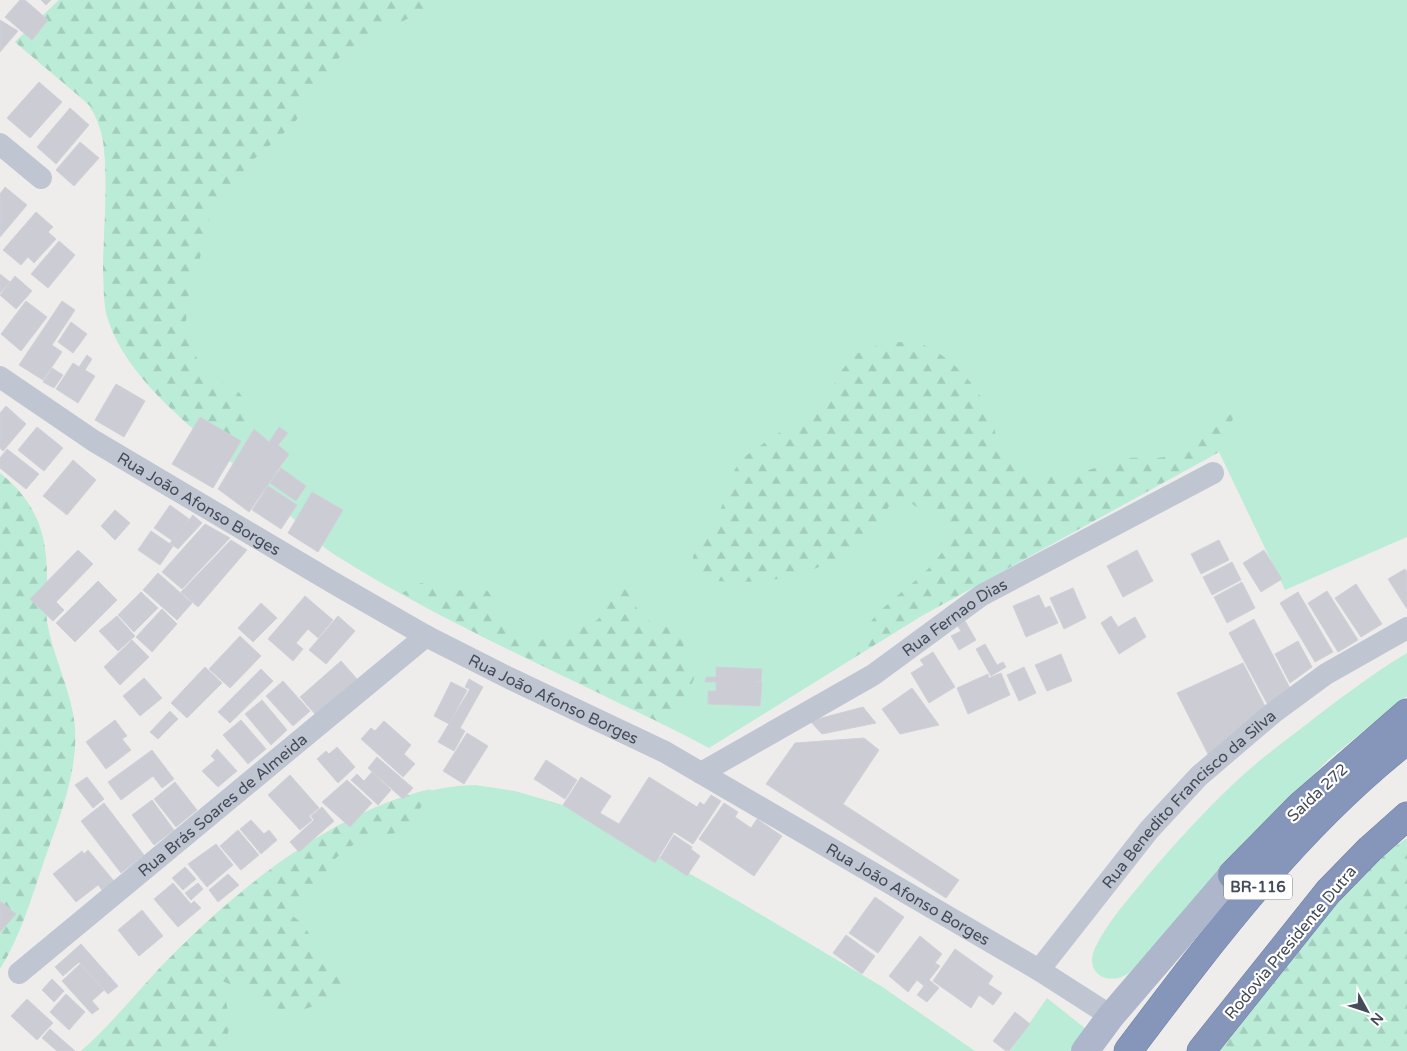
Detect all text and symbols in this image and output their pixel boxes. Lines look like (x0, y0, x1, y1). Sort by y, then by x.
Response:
street label: Rua João Afonso Borges (113, 448, 284, 560)
street label: Rua Fernao Dias (898, 575, 1011, 661)
street label: Rua João Afonso Borges (465, 650, 641, 749)
street label: Rua Benedito Francisco da Silva (1098, 706, 1280, 893)
street label: Rua Brás Soares de Almeida (134, 730, 312, 881)
street label: Saída 272 (1283, 759, 1352, 826)
street label: Rua João Afonso Borges (822, 839, 993, 950)
street label: Rodovia Presidente Dutra (1221, 862, 1361, 1024)
road number: BR-116 (1224, 874, 1292, 900)
north arrow (1342, 986, 1392, 1036)
text: N (1366, 1009, 1387, 1029)

